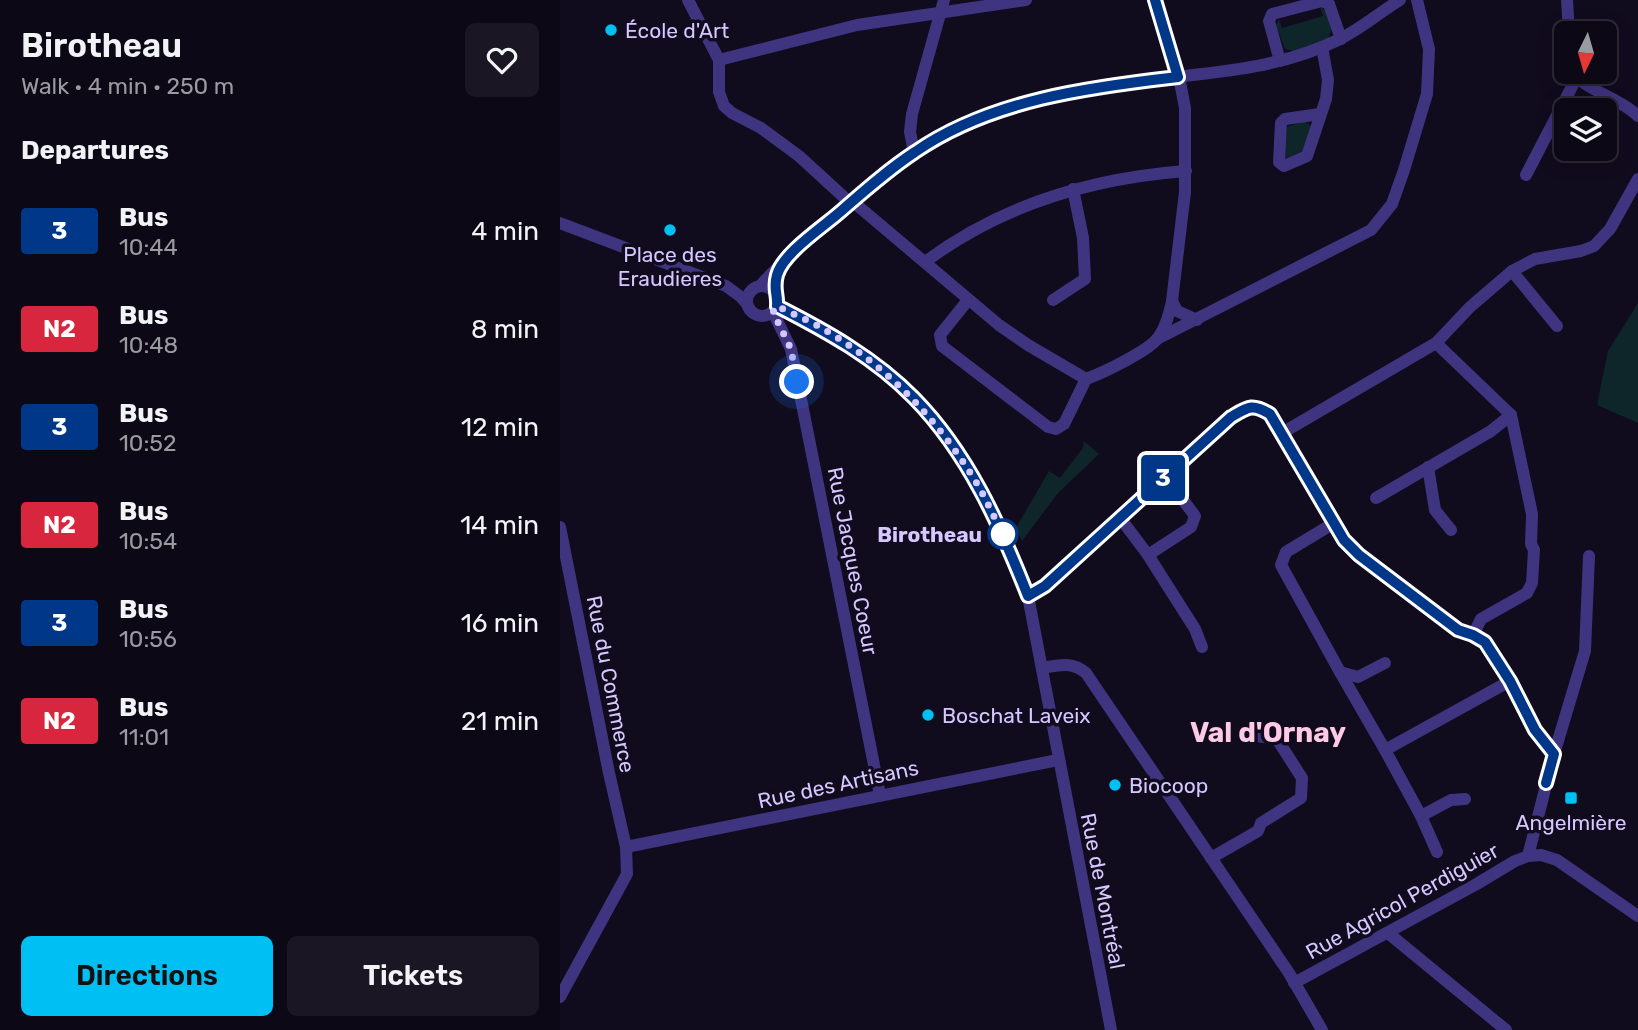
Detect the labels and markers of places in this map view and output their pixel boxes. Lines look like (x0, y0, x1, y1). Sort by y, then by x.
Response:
place label: École d'Art (625, 18, 729, 43)
marker: École d'Art (603, 22, 619, 38)
marker: Place des Eraudieres (662, 222, 678, 238)
place label: Place des Eraudieres (618, 242, 722, 291)
marker: Birotheau (988, 519, 1018, 549)
place label: Birotheau (877, 522, 982, 547)
place label: Boschat Laveix (942, 703, 1091, 728)
marker: Boschat Laveix (920, 707, 936, 723)
place label: Biocoop (1129, 773, 1208, 798)
marker: Biocoop (1107, 777, 1123, 793)
marker: Angelmière (1563, 790, 1579, 806)
place label: Angelmière (1515, 810, 1627, 835)

